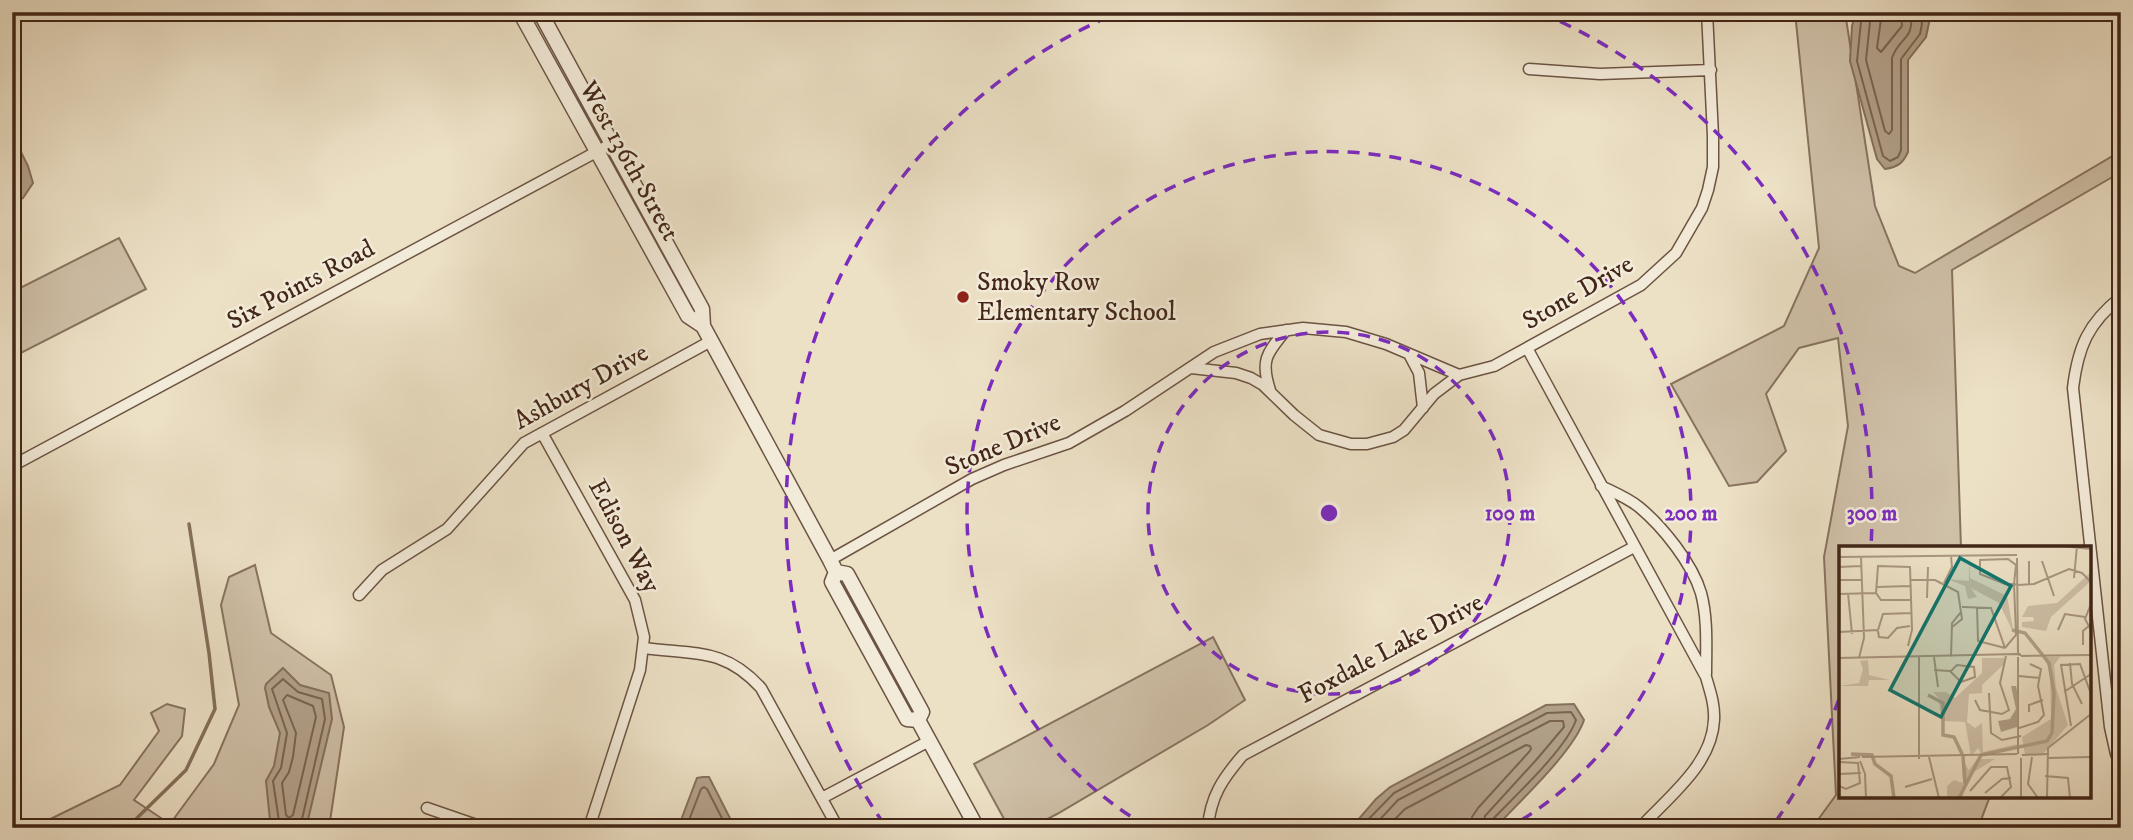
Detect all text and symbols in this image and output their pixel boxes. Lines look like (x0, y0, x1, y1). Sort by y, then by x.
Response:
street label: West 136th Street (571, 74, 687, 247)
street label: Six Points Road (222, 232, 381, 338)
street label: Stone Drive (1517, 248, 1639, 338)
place label: Smoky Row Elementary School (977, 266, 1176, 329)
marker: Smoky Row Elementary School (955, 289, 971, 305)
street label: Ashbury Drive (508, 336, 654, 438)
street label: Stone Drive (940, 406, 1066, 484)
street label: Edison Way (580, 473, 668, 599)
centre of rings (1317, 501, 1341, 525)
text: 100 m (1485, 501, 1535, 527)
text: 200 m (1664, 501, 1718, 527)
text: 300 m (1847, 501, 1898, 527)
inset map (1839, 546, 2091, 798)
street label: Foxdale Lake Drive (1293, 586, 1489, 712)

